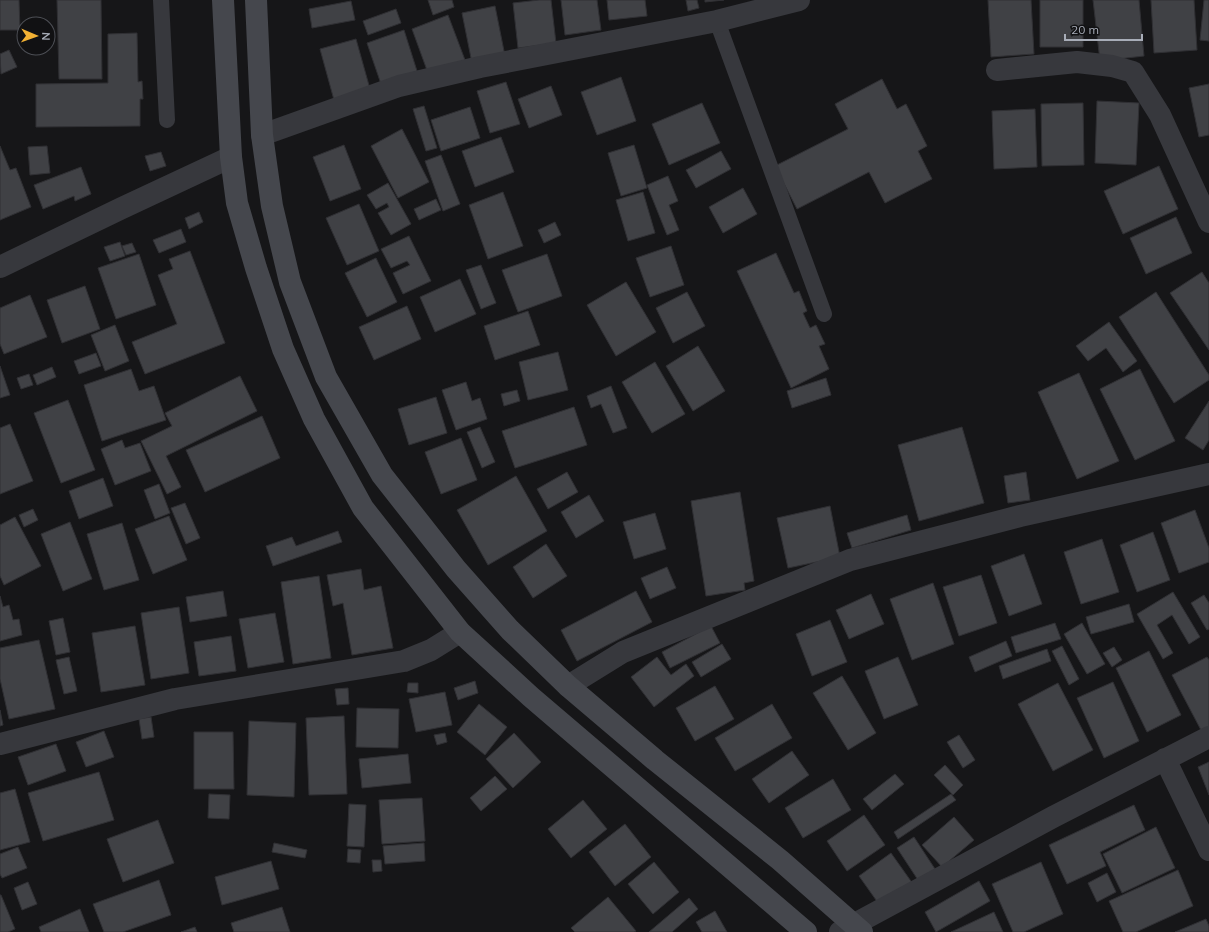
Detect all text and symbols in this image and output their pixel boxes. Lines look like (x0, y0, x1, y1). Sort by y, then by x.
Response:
north arrow (16, 16, 56, 56)
scale bar (1065, 16, 1142, 42)
text: 20 m (1071, 22, 1099, 37)
text: N (39, 32, 53, 41)

